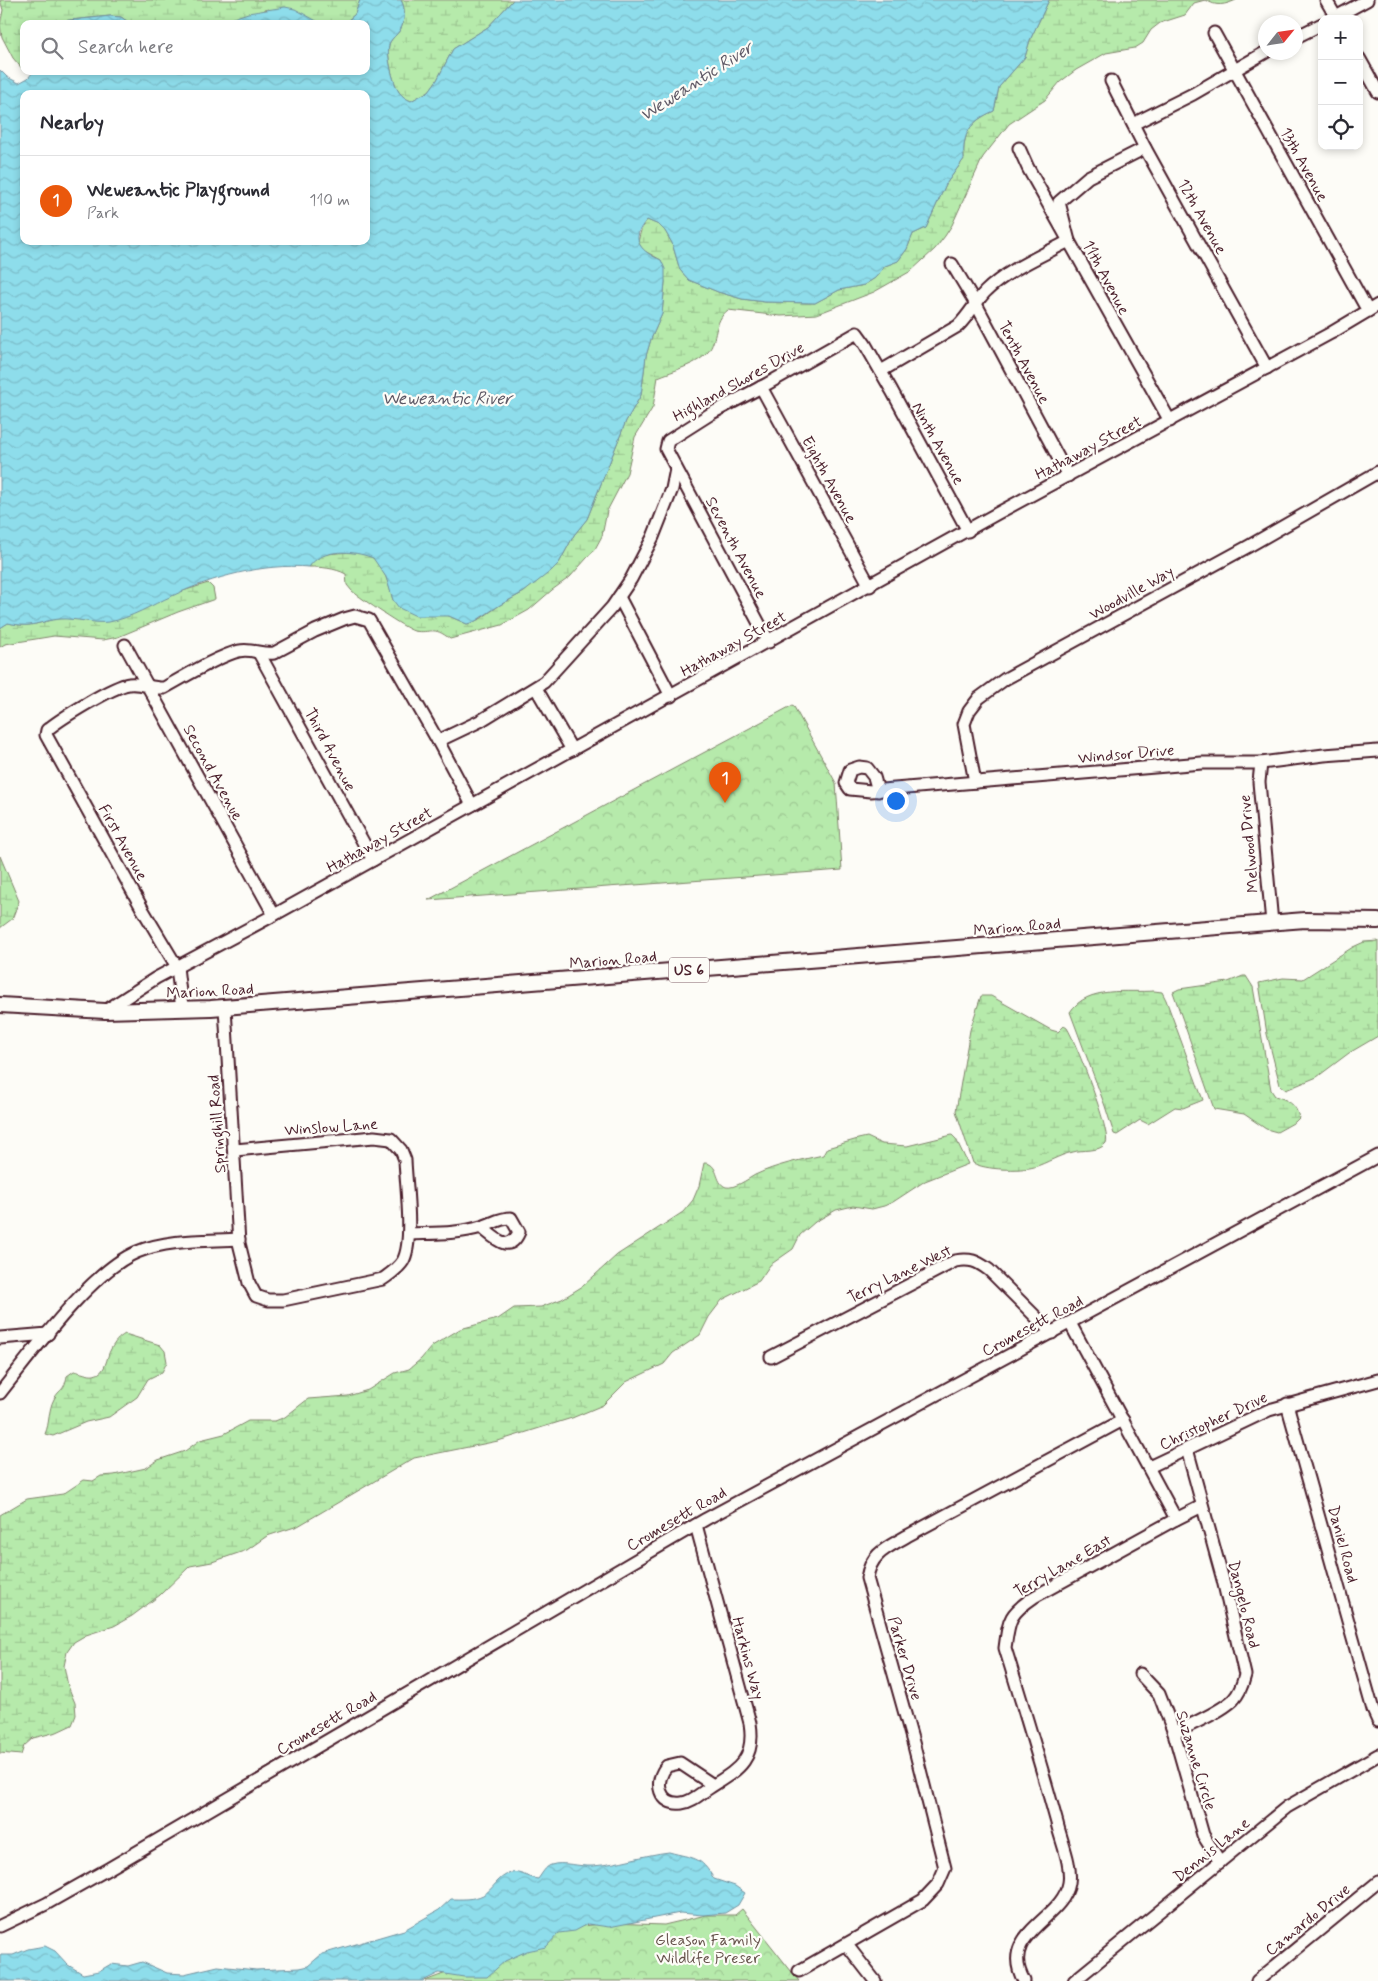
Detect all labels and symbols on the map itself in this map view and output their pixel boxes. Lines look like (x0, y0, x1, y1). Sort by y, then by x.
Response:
north arrow (1258, 15, 1303, 60)
water label: Weweantic River (635, 35, 760, 127)
street label: 13th Avenue (1275, 124, 1333, 206)
street label: 12th Avenue (1172, 175, 1231, 258)
street label: 11th Avenue (1077, 237, 1134, 319)
street label: Tenth Avenue (993, 318, 1054, 408)
street label: Highland Shores Drive (669, 337, 809, 428)
water label: Weweantic River (382, 387, 514, 411)
street label: Ninth Avenue (906, 399, 969, 489)
street label: Hathaway Street (1032, 411, 1146, 485)
street label: Eighth Avenue (796, 433, 861, 527)
street label: Seventh Avenue (700, 493, 771, 602)
street label: Woodville Way (1086, 561, 1178, 625)
street label: Hathaway Street (677, 606, 791, 682)
street label: Third Avenue (299, 705, 360, 795)
street label: Second Avenue (178, 721, 248, 825)
street label: Windsor Drive (1077, 740, 1175, 769)
pin: 1 (709, 762, 741, 803)
your location (883, 788, 909, 814)
street label: Melwood Drive (1235, 794, 1264, 894)
street label: First Avenue (93, 801, 152, 885)
street label: Hathaway Street (323, 802, 437, 878)
street label: Marion Road (973, 913, 1062, 942)
street label: Marion Road (569, 946, 658, 975)
road number: US 6 (669, 958, 709, 982)
street label: Marion Road (166, 979, 254, 1004)
street label: Springhill Road (204, 1074, 232, 1174)
street label: Winslow Lane (284, 1114, 379, 1141)
street label: Terry Lane West (844, 1240, 955, 1309)
street label: Cromesett Road (978, 1291, 1087, 1362)
street label: Christopher Drive (1156, 1387, 1271, 1456)
street label: Cromesett Road (623, 1482, 730, 1556)
street label: Daniel Road (1322, 1503, 1363, 1585)
street label: Terry Lane East (1010, 1530, 1115, 1603)
street label: Dangelo Road (1222, 1558, 1265, 1651)
street label: Parker Drive (883, 1614, 927, 1703)
street label: Harkins Way (726, 1615, 769, 1702)
street label: Cromesett Road (273, 1686, 380, 1760)
street label: Suzanne Circle (1171, 1708, 1221, 1813)
street label: Dennis Lane (1169, 1813, 1255, 1887)
street label: Camardo Drive (1261, 1879, 1355, 1961)
park label: Gleason Family Wildlife Preser (655, 1930, 761, 1969)

